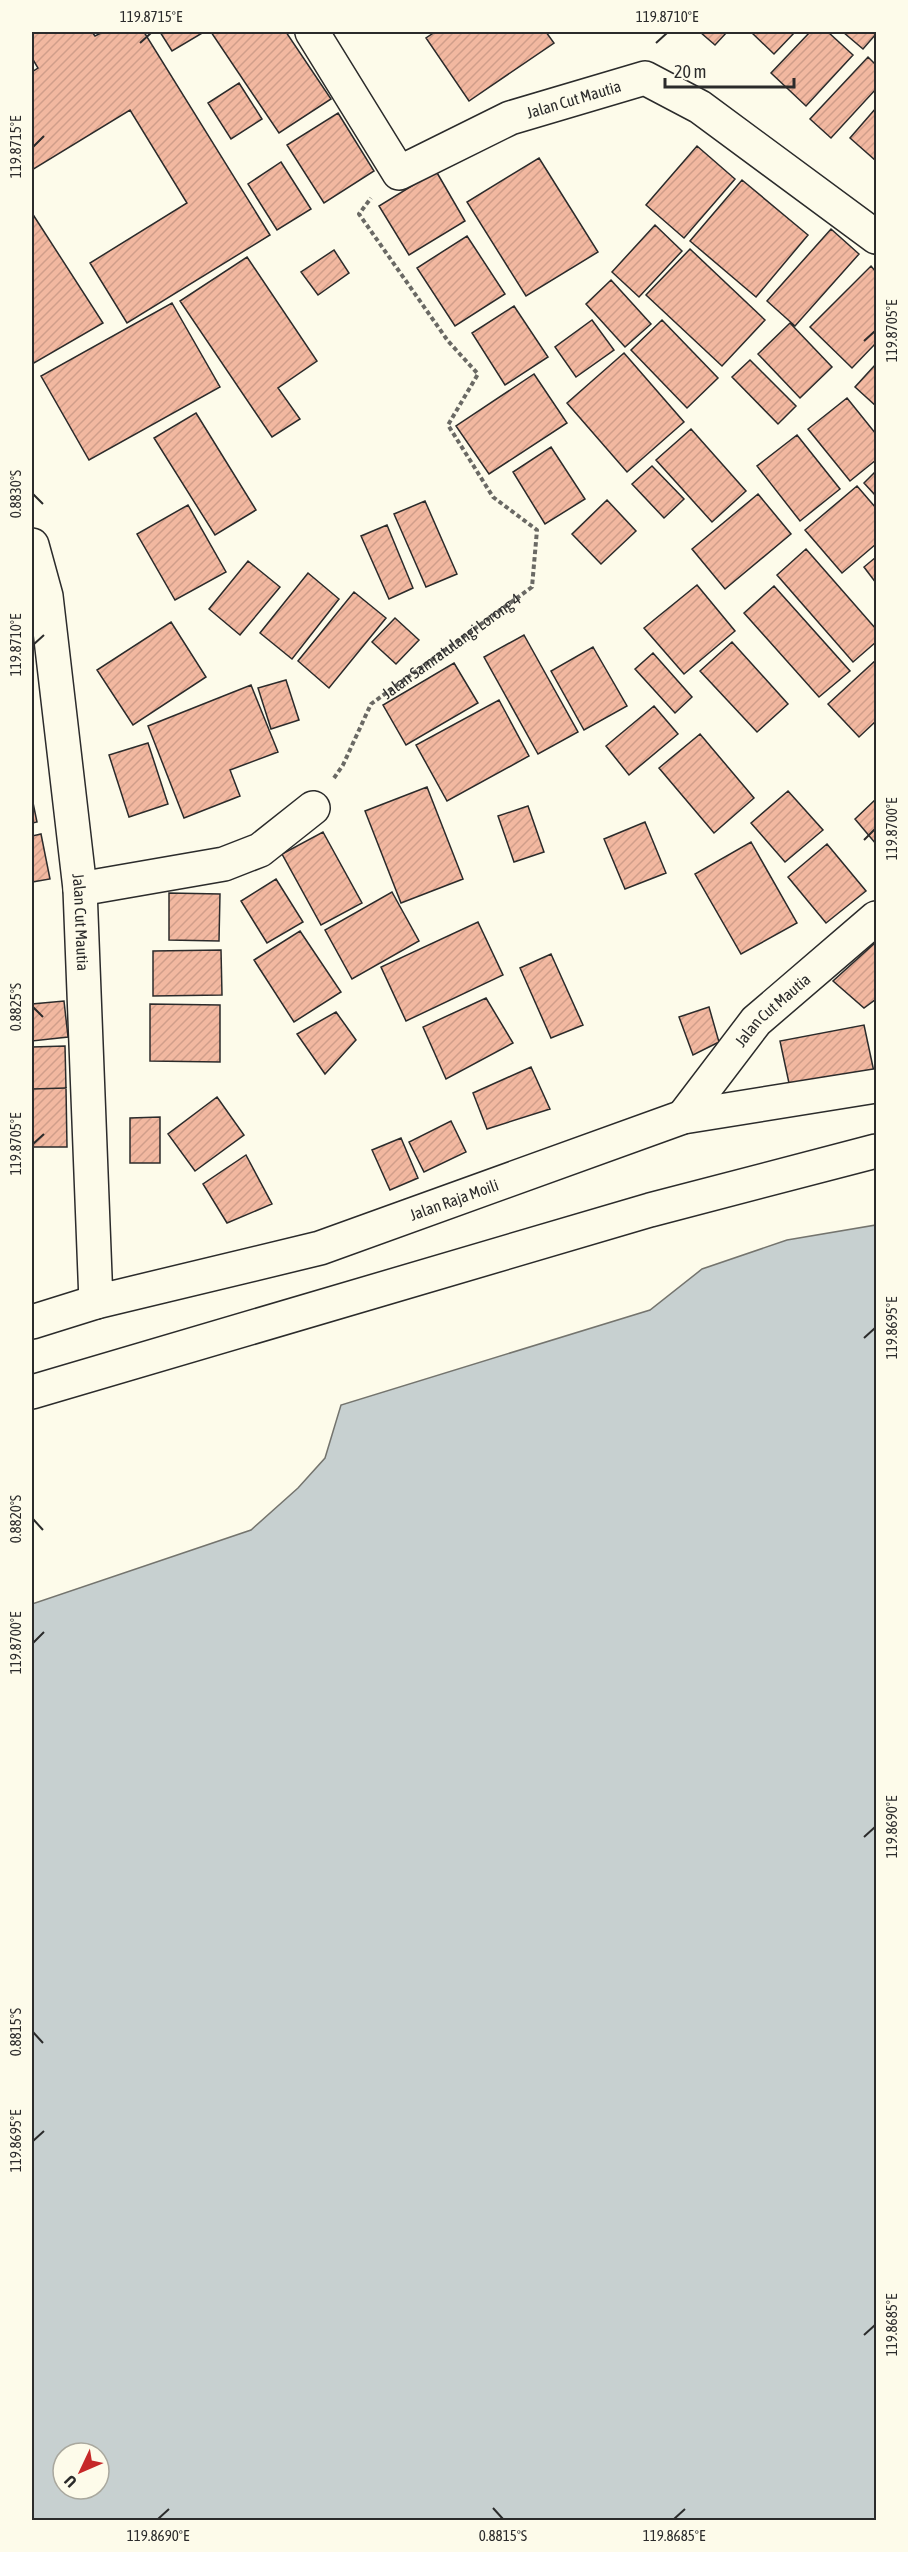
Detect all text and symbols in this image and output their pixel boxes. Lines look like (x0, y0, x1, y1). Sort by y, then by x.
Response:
text: 119.8715°E (120, 8, 183, 25)
text: 119.8710°E (636, 8, 699, 25)
scale bar (665, 51, 794, 89)
text: 20 m (674, 61, 706, 82)
street label: Jalan Cut Mautia (524, 77, 623, 122)
text: 119.8715°E (7, 115, 24, 178)
text: 119.8705°E (883, 299, 900, 362)
text: 0.8830°S (7, 470, 24, 518)
street label: Jalan Samratulangi Lorong 4 (378, 589, 524, 702)
text: 119.8710°E (7, 613, 24, 676)
text: 119.8700°E (883, 797, 900, 860)
street label: Jalan Cut Mautia (69, 872, 92, 971)
street label: Jalan Cut Mautia (731, 970, 814, 1050)
text: 0.8825°S (7, 983, 24, 1031)
text: 119.8705°E (7, 1112, 24, 1175)
street label: Jalan Raja Moili (407, 1175, 501, 1224)
text: 119.8695°E (883, 1296, 900, 1359)
text: 0.8820°S (7, 1495, 24, 1543)
text: 119.8700°E (7, 1611, 24, 1674)
text: 119.8690°E (883, 1795, 900, 1858)
text: 0.8815°S (7, 2008, 24, 2056)
text: 119.8695°E (7, 2109, 24, 2172)
text: 119.8685°E (883, 2293, 900, 2356)
north arrow (51, 2441, 111, 2501)
text: U (60, 2472, 80, 2491)
text: 119.8690°E (127, 2527, 190, 2544)
text: 0.8815°S (479, 2527, 527, 2544)
text: 119.8685°E (643, 2527, 706, 2544)

